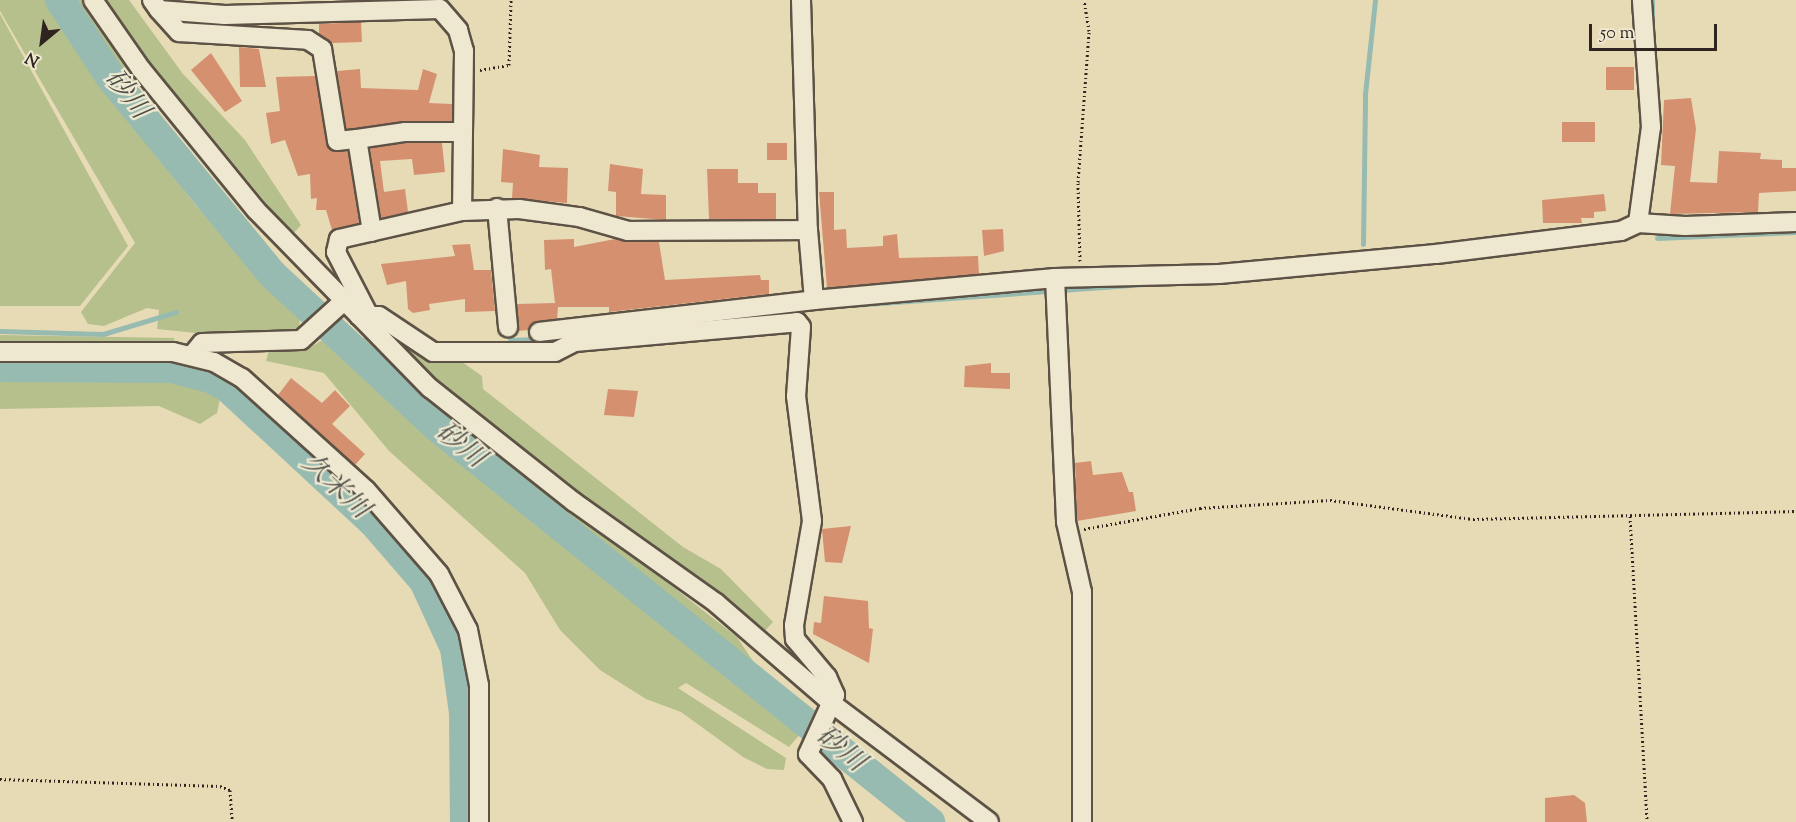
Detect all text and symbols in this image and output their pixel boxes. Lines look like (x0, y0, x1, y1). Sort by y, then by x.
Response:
north arrow (12, 12, 72, 72)
scale bar (1592, 12, 1720, 50)
text: 50 m (1600, 21, 1634, 47)
text: N (22, 45, 44, 71)
water label: 砂川 (97, 64, 155, 126)
water label: 砂川 (429, 416, 491, 476)
water label: 久米川 (294, 448, 376, 526)
water label: 砂川 (809, 720, 871, 780)

